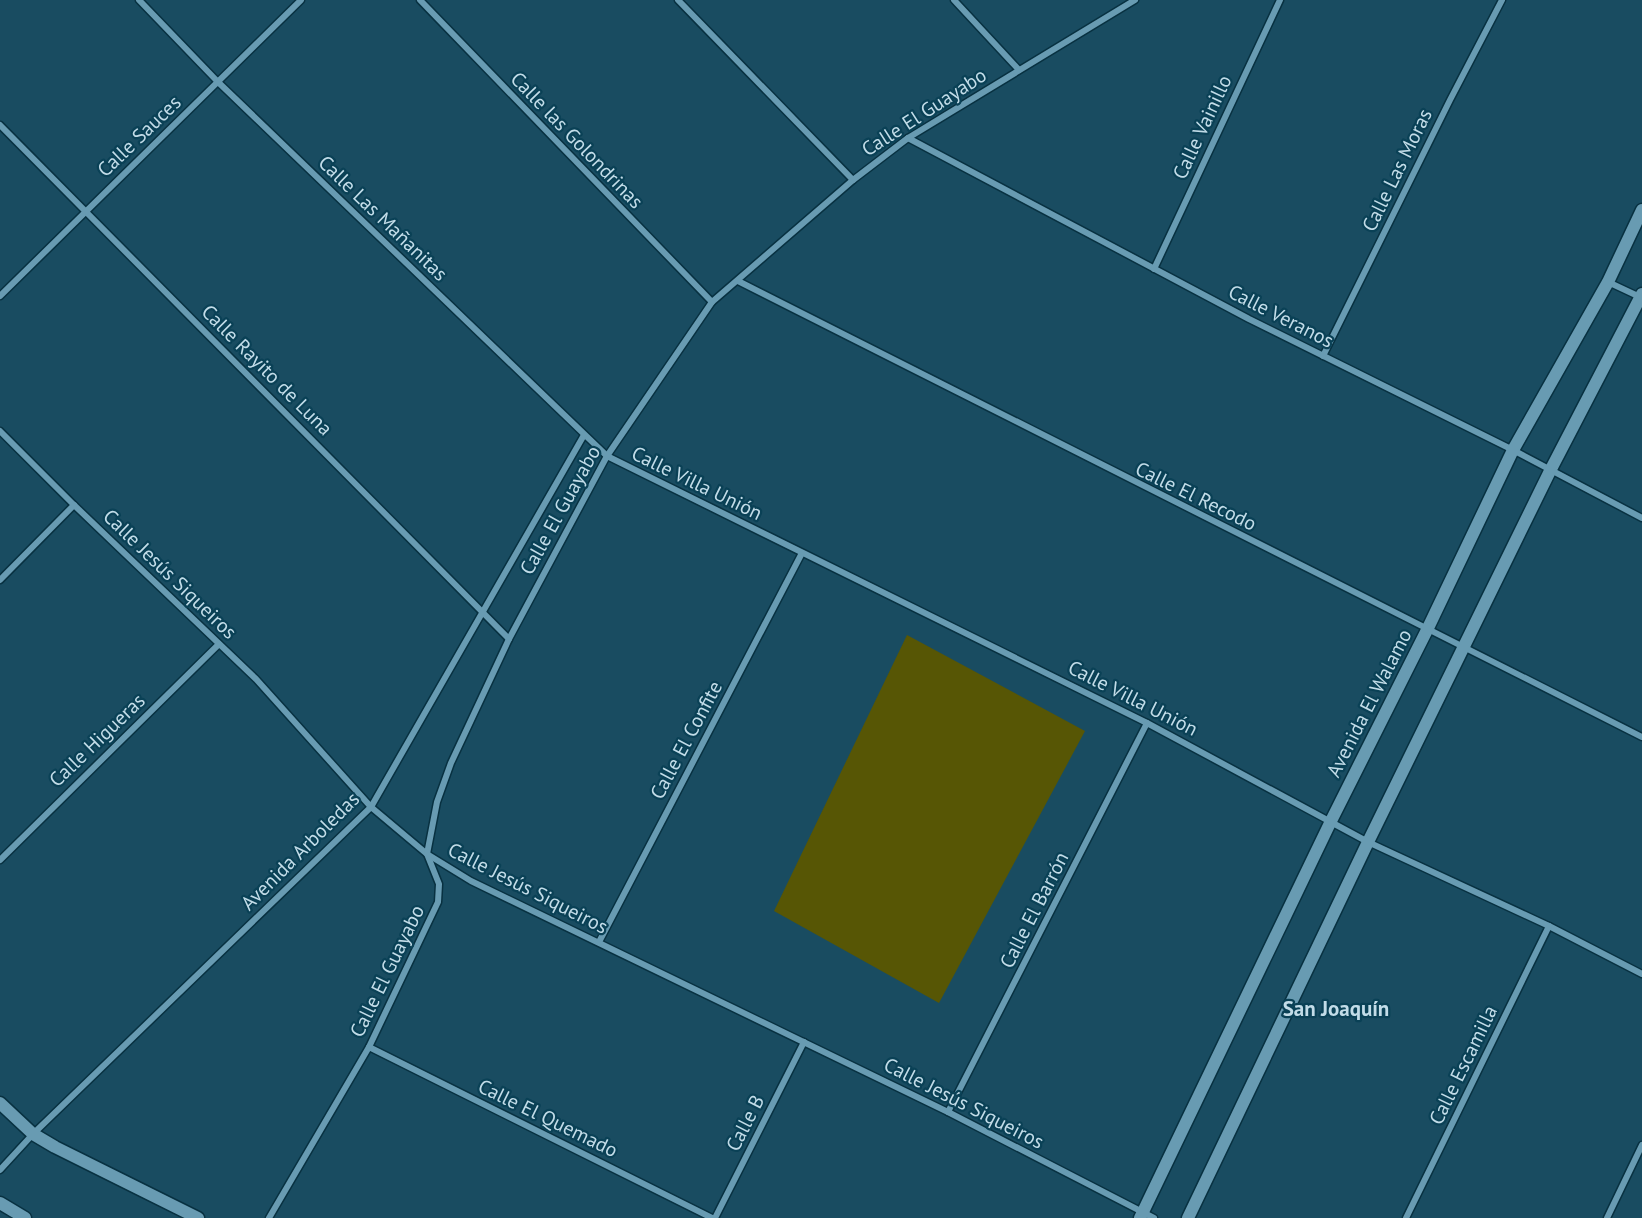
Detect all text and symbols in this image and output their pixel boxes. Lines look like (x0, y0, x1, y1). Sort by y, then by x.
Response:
street label: Calle El Guayabo (857, 62, 991, 162)
street label: Calle las Golondrinas (505, 66, 649, 214)
street label: Calle Vainillo (1167, 71, 1237, 183)
street label: Calle Sauces (92, 90, 186, 182)
street label: Calle Las Moras (1356, 104, 1438, 236)
street label: Calle Las Mañanitas (313, 150, 453, 286)
street label: Calle Veranos (1224, 278, 1338, 354)
street label: Calle Rayito de Luna (196, 299, 338, 441)
street label: Calle Villa Unión (627, 440, 767, 526)
street label: Calle El Guayabo (514, 441, 606, 579)
street label: Calle El Recodo (1131, 455, 1261, 537)
street label: Calle Jesús Siqueiros (98, 503, 242, 645)
street label: Avenida El Walamo (1320, 625, 1418, 781)
street label: Calle Villa Unión (1064, 654, 1202, 742)
street label: Calle El Confite (644, 677, 728, 803)
street label: Calle Higueras (43, 688, 151, 792)
street label: Avenida Arboledas (235, 786, 365, 916)
street label: Calle Jesús Siqueiros (444, 836, 612, 940)
street label: Calle El Barrón (994, 848, 1074, 972)
street label: Calle El Guayabo (344, 901, 430, 1041)
district label: San Joaquín (1283, 995, 1389, 1022)
street label: Calle Escamilla (1423, 1001, 1503, 1129)
street label: Calle Jesús Siqueiros (880, 1051, 1048, 1155)
street label: Calle El Quemado (474, 1073, 622, 1163)
street label: Calle B (720, 1090, 770, 1156)

